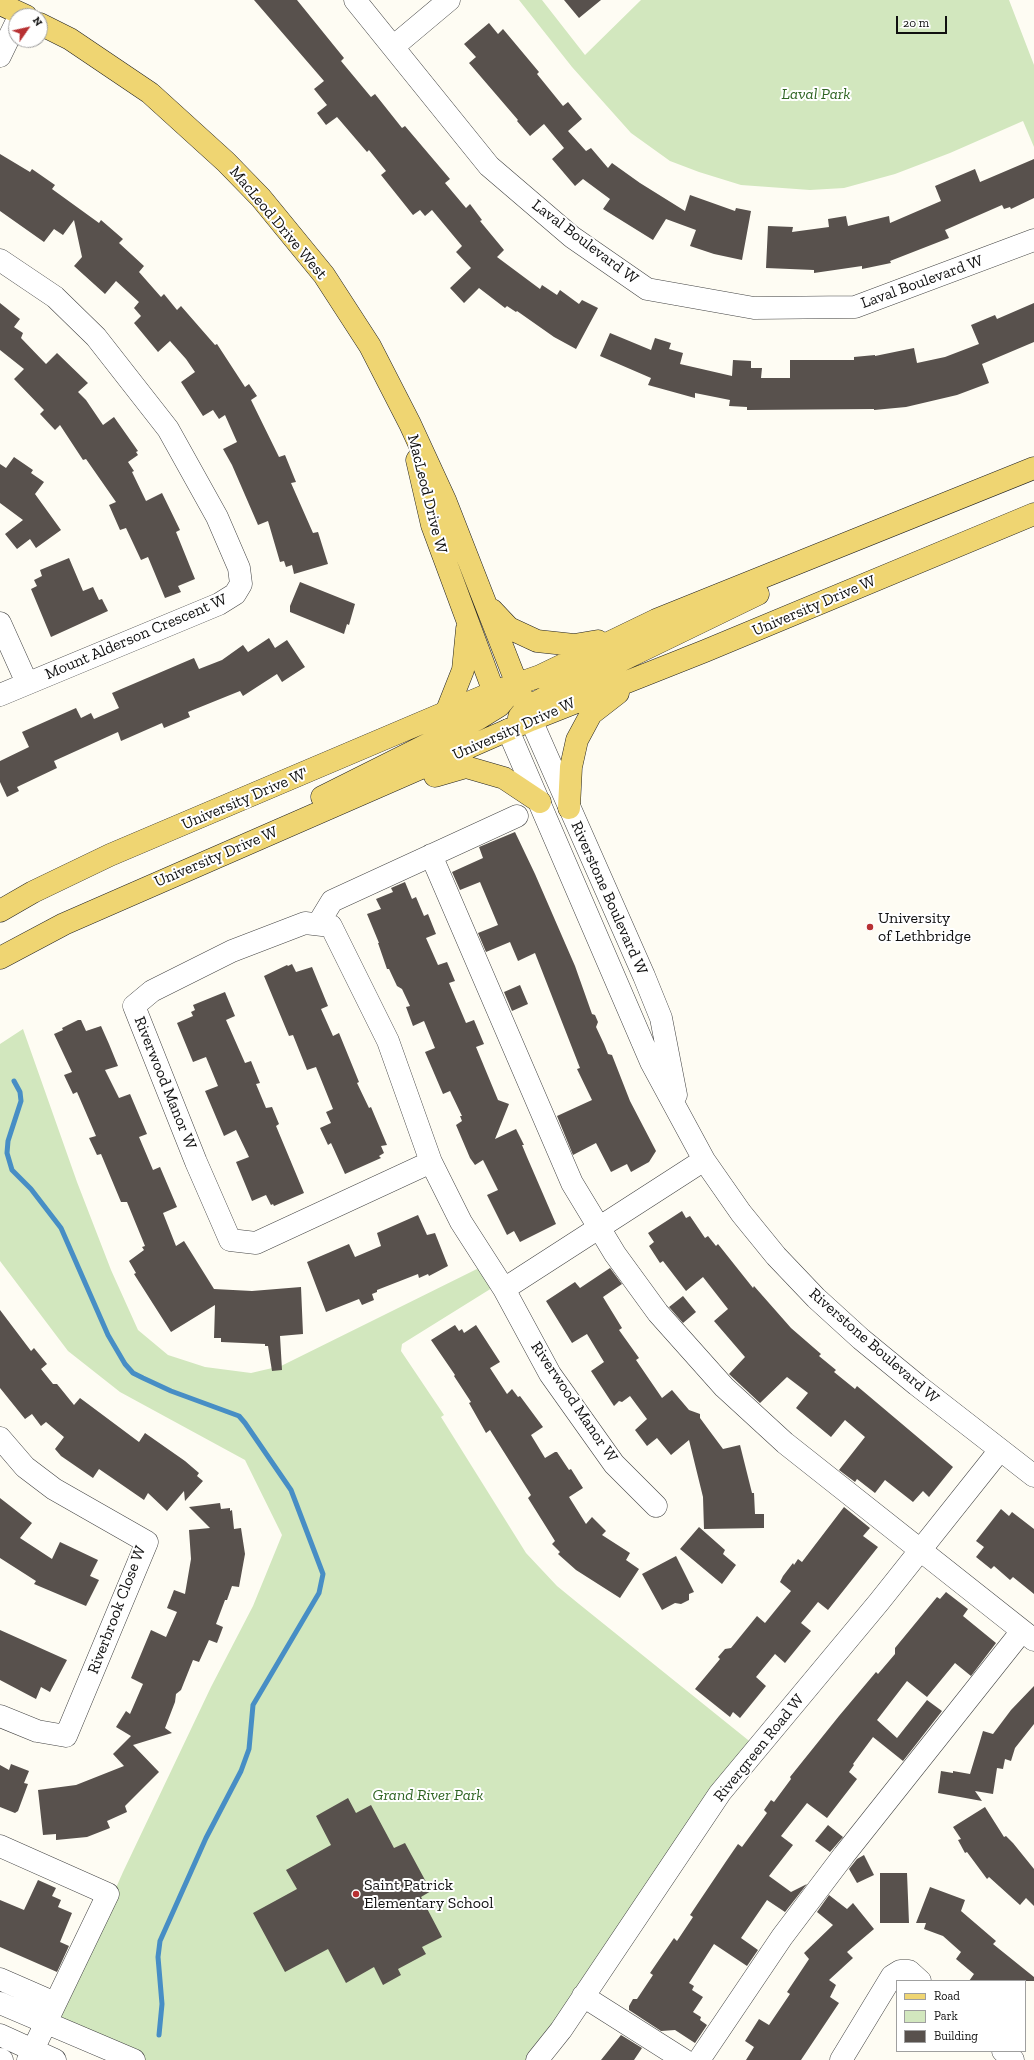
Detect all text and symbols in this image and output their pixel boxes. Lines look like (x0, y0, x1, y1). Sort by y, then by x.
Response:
north arrow (8, 8, 48, 48)
scale bar (898, 8, 949, 34)
text: N (30, 14, 45, 29)
text: 20 m (903, 16, 929, 30)
park label: Laval Park (782, 84, 850, 104)
street label: MacLeod Drive West (225, 163, 331, 283)
street label: Laval Boulevard W (528, 196, 642, 288)
street label: Laval Boulevard W (859, 251, 985, 313)
street label: MacLeod Drive W (403, 433, 451, 555)
street label: University Drive W (749, 571, 879, 641)
street label: Mount Alderson Crescent W (42, 590, 230, 684)
street label: University Drive W (450, 693, 578, 765)
street label: University Drive W' (179, 764, 311, 834)
street label: Riverstone Boulevard W (566, 818, 652, 978)
street label: University Drive W (151, 822, 281, 892)
place label: University of Lethbridge (878, 908, 971, 946)
marker: University of Lethbridge (865, 922, 875, 932)
street label: Riverwood Manor W (130, 1014, 200, 1152)
street label: Riverstone Boulevard W (805, 1284, 943, 1408)
street label: Riverwood Manor W (526, 1338, 622, 1466)
street label: Riverbrook Close W (84, 1543, 150, 1677)
street label: Rivergreen Road W (710, 1690, 808, 1806)
park label: Grand River Park (373, 1785, 483, 1805)
place label: Saint Patrick Elementary School (364, 1875, 493, 1913)
marker: Saint Patrick Elementary School (351, 1889, 361, 1899)
legend (896, 1980, 1026, 2052)
text: Road (934, 1989, 960, 2003)
text: Park (934, 2009, 958, 2023)
text: Building (934, 2029, 978, 2043)

